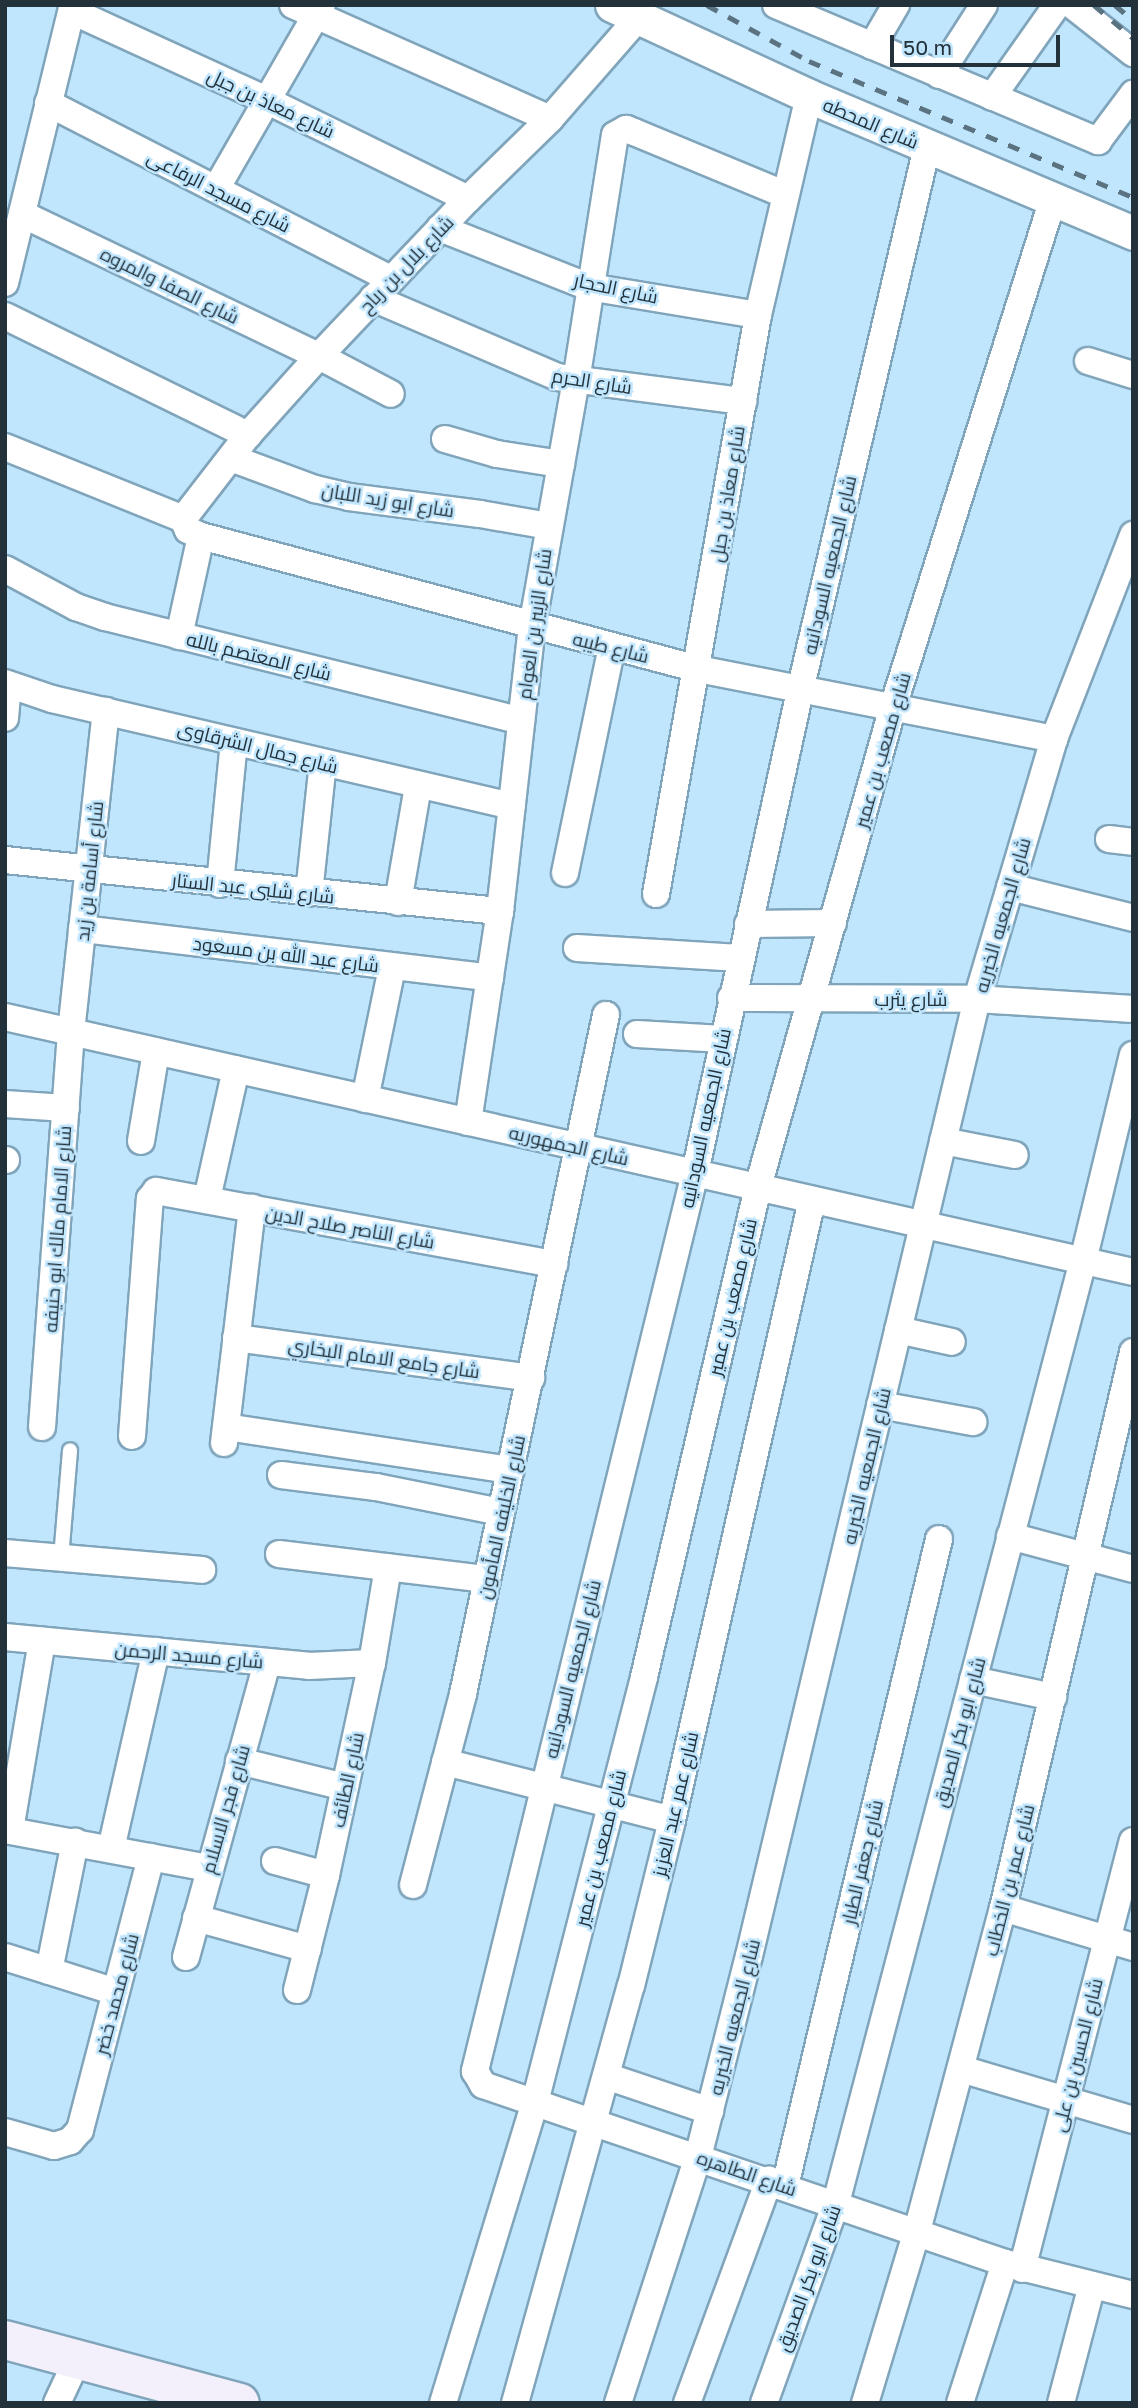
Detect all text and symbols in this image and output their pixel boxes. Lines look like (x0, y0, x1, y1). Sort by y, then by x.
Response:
scale bar (893, 21, 1063, 65)
text: 50 m (903, 34, 952, 60)
street label: شارع معاذ بن جبل (204, 64, 338, 142)
street label: شارع المحطه (820, 93, 922, 153)
street label: شارع مسجد الرفاعى (144, 145, 294, 237)
street label: شارع بلال بن رباح (354, 211, 458, 317)
street label: شارع الصفا والمروه (97, 242, 243, 328)
street label: شارع الحجار (572, 268, 660, 308)
street label: شارع الحرم (550, 363, 634, 399)
street label: شارع معاذ بن جبل (705, 424, 749, 564)
street label: شارع الجمعيه السودانيه (797, 473, 861, 657)
street label: شارع ابو زيد اللبان (320, 478, 456, 522)
street label: شارع الزبير بن العوام (512, 547, 556, 701)
street label: شارع المعتصم بالله (184, 627, 334, 685)
street label: شارع طيبه (570, 627, 652, 667)
street label: شارع مصعب بن عمير (849, 670, 915, 830)
street label: شارع جمال الشرقاوى (175, 716, 341, 778)
street label: شارع أسامة بن زيد (70, 800, 108, 942)
street label: شارع الجمعيه الخيريه (969, 835, 1035, 995)
street label: شارع شلبى عبد الستار (170, 868, 336, 908)
street label: شارع عبد الله بن مسعود (192, 931, 380, 977)
street label: شارع يثرب (875, 988, 947, 1010)
street label: شارع الجمعيه السودانيه (675, 1026, 735, 1210)
street label: شارع الجمهوريه (507, 1120, 631, 1170)
street label: شارع الامام مالك ابو حنيفه (38, 1125, 76, 1333)
street label: شارع الناصر صلاح الدين (264, 1201, 436, 1253)
street label: شارع مصعب بن عمير (703, 1216, 761, 1378)
street label: شارع جامع الامام البخاري (287, 1333, 481, 1383)
street label: شارع الجمعيه الخيريه (837, 1385, 895, 1547)
street label: شارع الخليفه المأمون (472, 1433, 530, 1601)
street label: شارع الجمعيه السودانيه (539, 1577, 605, 1761)
street label: شارع مسجد الرحمن (114, 1637, 264, 1673)
street label: شارع ابو بكر الصديق (928, 1655, 990, 1809)
street label: شارع عمر عبد العزيز (647, 1729, 703, 1879)
street label: شارع الطائف (326, 1730, 368, 1830)
street label: شارع فجر الاسلام (196, 1742, 254, 1876)
street label: شارع مصعب بن عمير (569, 1767, 631, 1929)
street label: شارع جعفر الطيار (837, 1797, 887, 1927)
street label: شارع عمر بن الخطاب (979, 1802, 1039, 1958)
street label: شارع محمد خضر (89, 1931, 143, 2057)
street label: شارع الجمعيه الخيريه (704, 1937, 764, 2097)
street label: شارع الحسين بن على (1047, 1976, 1107, 2134)
street label: شارع الطاهره (694, 2145, 800, 2201)
street label: شارع ابو بكر الصديق (771, 2202, 845, 2354)

